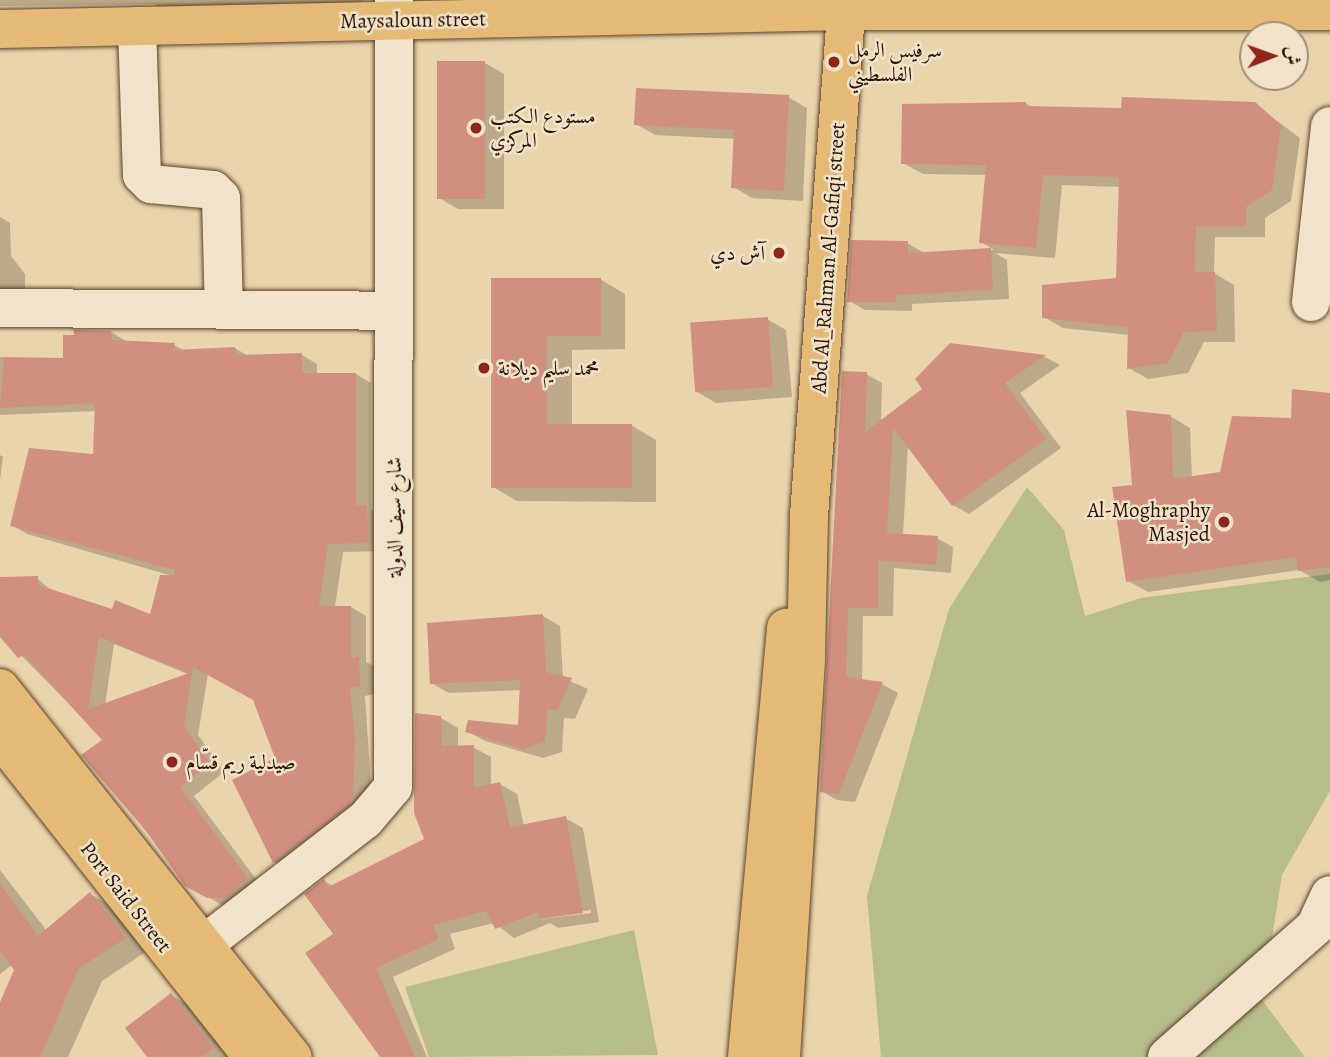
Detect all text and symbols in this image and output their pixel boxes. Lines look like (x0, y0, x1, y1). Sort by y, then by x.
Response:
street label: Maysaloun street (340, 6, 486, 34)
north arrow (1239, 21, 1309, 91)
place label: سرفيس الرمل الفلسطيني (848, 37, 942, 87)
text: ش (1280, 46, 1306, 65)
marker: سرفيس الرمل الفلسطيني (826, 54, 842, 70)
place label: مستودع الكتب المركزي (490, 103, 596, 153)
marker: مستودع الكتب المركزي (468, 120, 484, 136)
street label: Abd Al_Rahman Al-Gafiqi street (806, 122, 850, 394)
place label: آش دي (710, 240, 765, 266)
marker: آش دي (771, 245, 787, 261)
place label: محمد سليم ديلانة (498, 355, 599, 381)
marker: محمد سليم ديلانة (476, 360, 492, 376)
street label: شارع سيف الدولة (381, 457, 407, 577)
place label: Al-Moghraphy Masjed (1087, 497, 1210, 547)
marker: Al-Moghraphy Masjed (1216, 514, 1232, 530)
place label: صيدلية ريم قسّام (186, 749, 296, 775)
marker: صيدلية ريم قسّام (164, 754, 180, 770)
street label: Port Said Street (75, 837, 177, 957)

